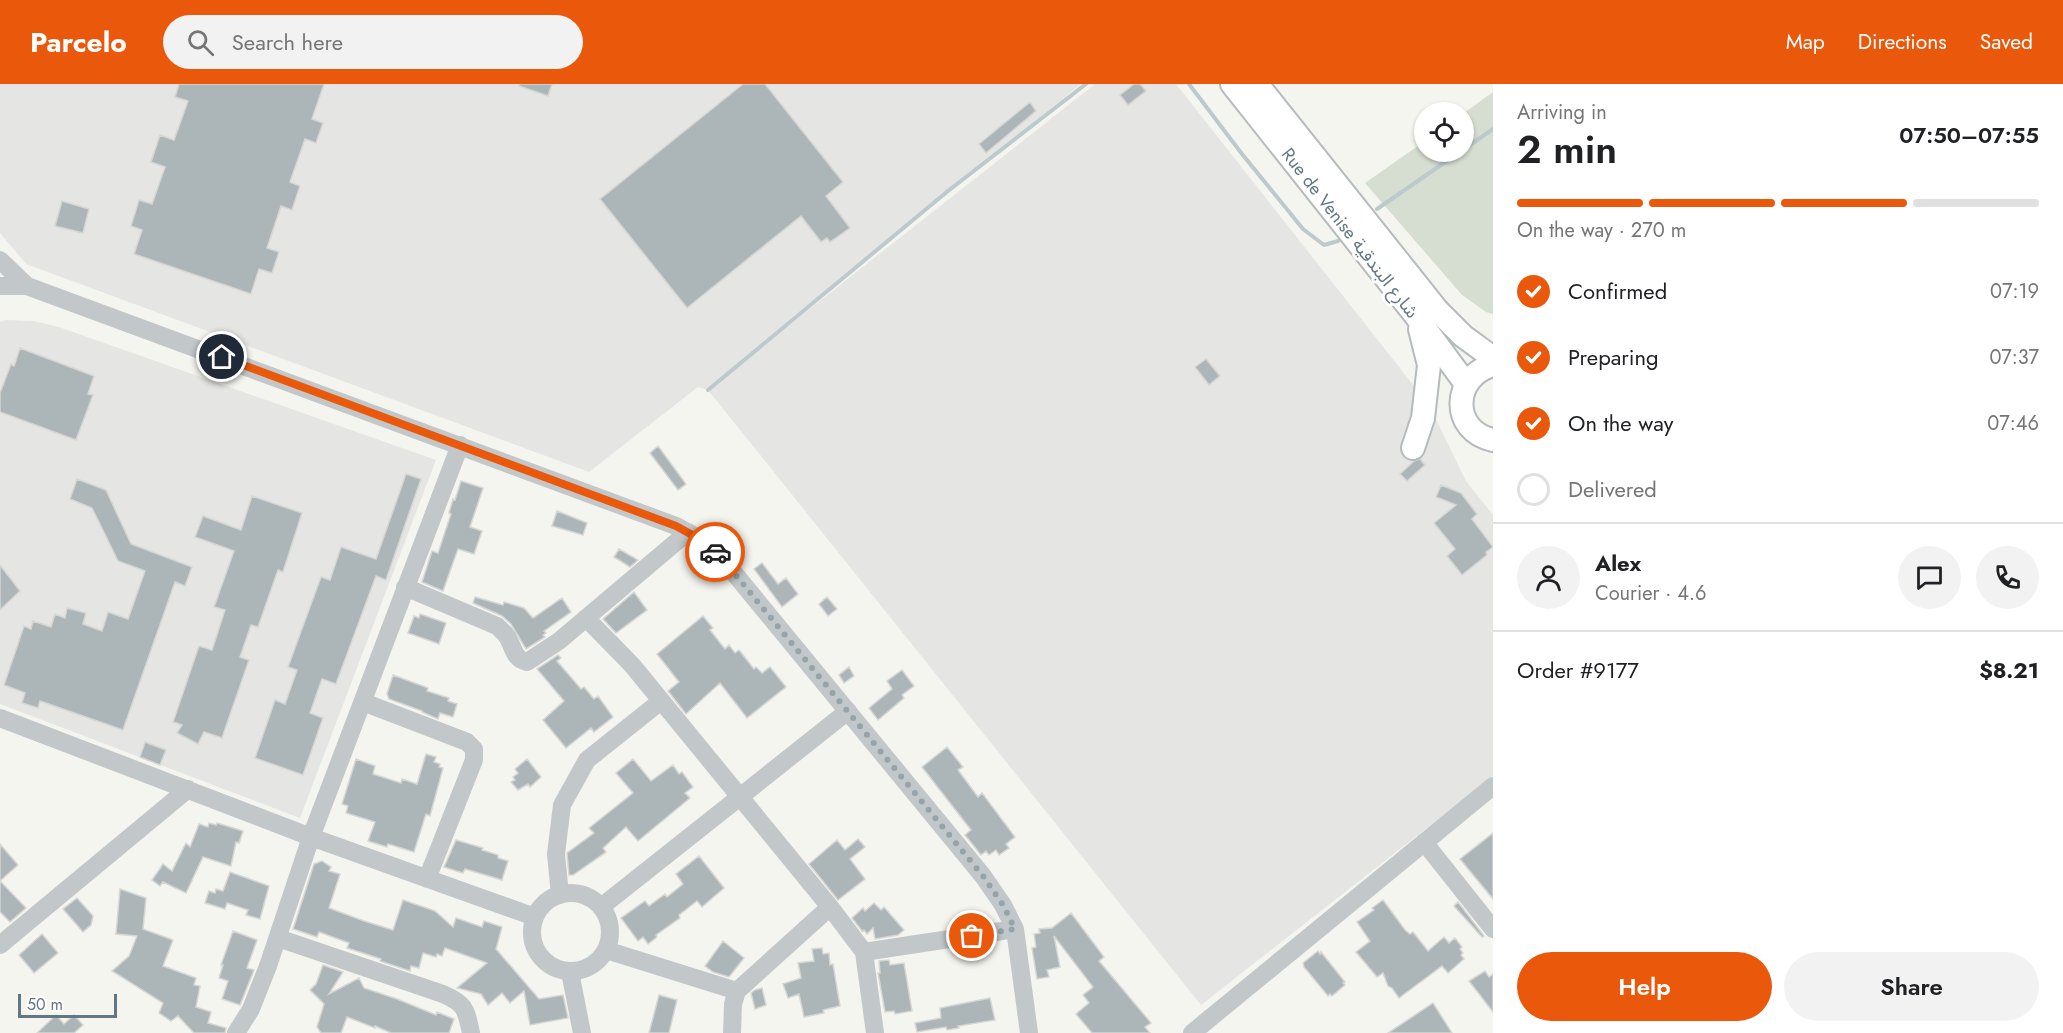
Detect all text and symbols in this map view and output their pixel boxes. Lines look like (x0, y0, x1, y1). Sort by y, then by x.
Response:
search box (163, 15, 583, 69)
text: Parcelo (30, 22, 127, 63)
icon: search (184, 26, 217, 59)
text: Search here (232, 26, 343, 58)
text: Map (1786, 27, 1825, 57)
text: Directions (1858, 27, 1947, 57)
text: Saved (1980, 27, 2033, 57)
text: Arriving in (1517, 98, 1607, 127)
map controls (1414, 102, 1474, 162)
button: locate (1414, 102, 1474, 162)
text: 07:50–07:55 (1899, 119, 2039, 151)
text: 2 min (1517, 121, 1617, 178)
street label: Rue de Venise شارع البندقية (1274, 142, 1425, 324)
text: On the way · 270 m (1517, 216, 1686, 245)
icon: check (1517, 275, 1550, 308)
text: Confirmed (1568, 275, 1667, 307)
text: 07:19 (1990, 277, 2039, 306)
pin (196, 331, 247, 382)
icon: home (205, 340, 238, 373)
icon: check (1517, 341, 1550, 374)
text: Preparing (1568, 341, 1659, 373)
text: 07:37 (1989, 343, 2039, 372)
icon: check (1517, 407, 1550, 440)
text: On the way (1568, 407, 1673, 439)
text: 07:46 (1987, 409, 2039, 438)
text: Delivered (1568, 473, 1657, 505)
courier (685, 522, 745, 582)
icon: car (699, 536, 732, 569)
button: person (1517, 546, 1580, 609)
button: chat (1898, 546, 1961, 609)
button: phone (1976, 546, 2039, 609)
text: Alex (1595, 547, 1641, 579)
text: Courier · 4.6 (1595, 579, 1707, 608)
text: Order #9177 (1517, 654, 1639, 686)
text: $8.21 (1979, 654, 2039, 686)
pin (946, 910, 997, 961)
icon: bag (955, 919, 988, 952)
button: Help (1517, 952, 1772, 1021)
button: Share (1784, 952, 2039, 1021)
scale bar (18, 991, 117, 1018)
text: 50 m (27, 993, 63, 1016)

